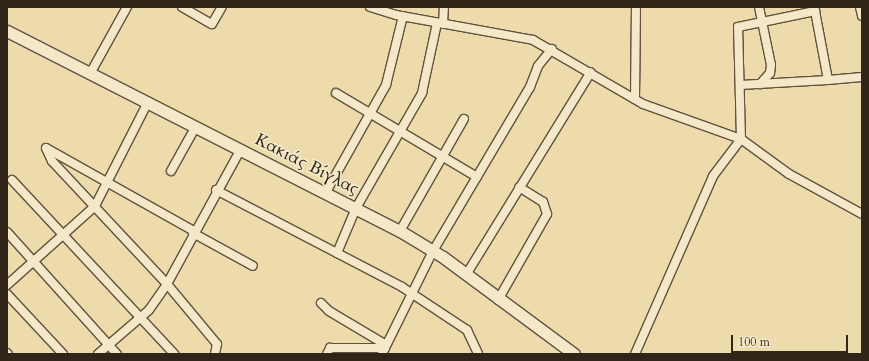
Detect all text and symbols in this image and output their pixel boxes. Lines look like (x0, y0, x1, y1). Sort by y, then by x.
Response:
street label: Κακιάς Βίγλας (252, 129, 362, 199)
scale bar (733, 327, 850, 353)
text: 100 m (738, 334, 770, 350)

